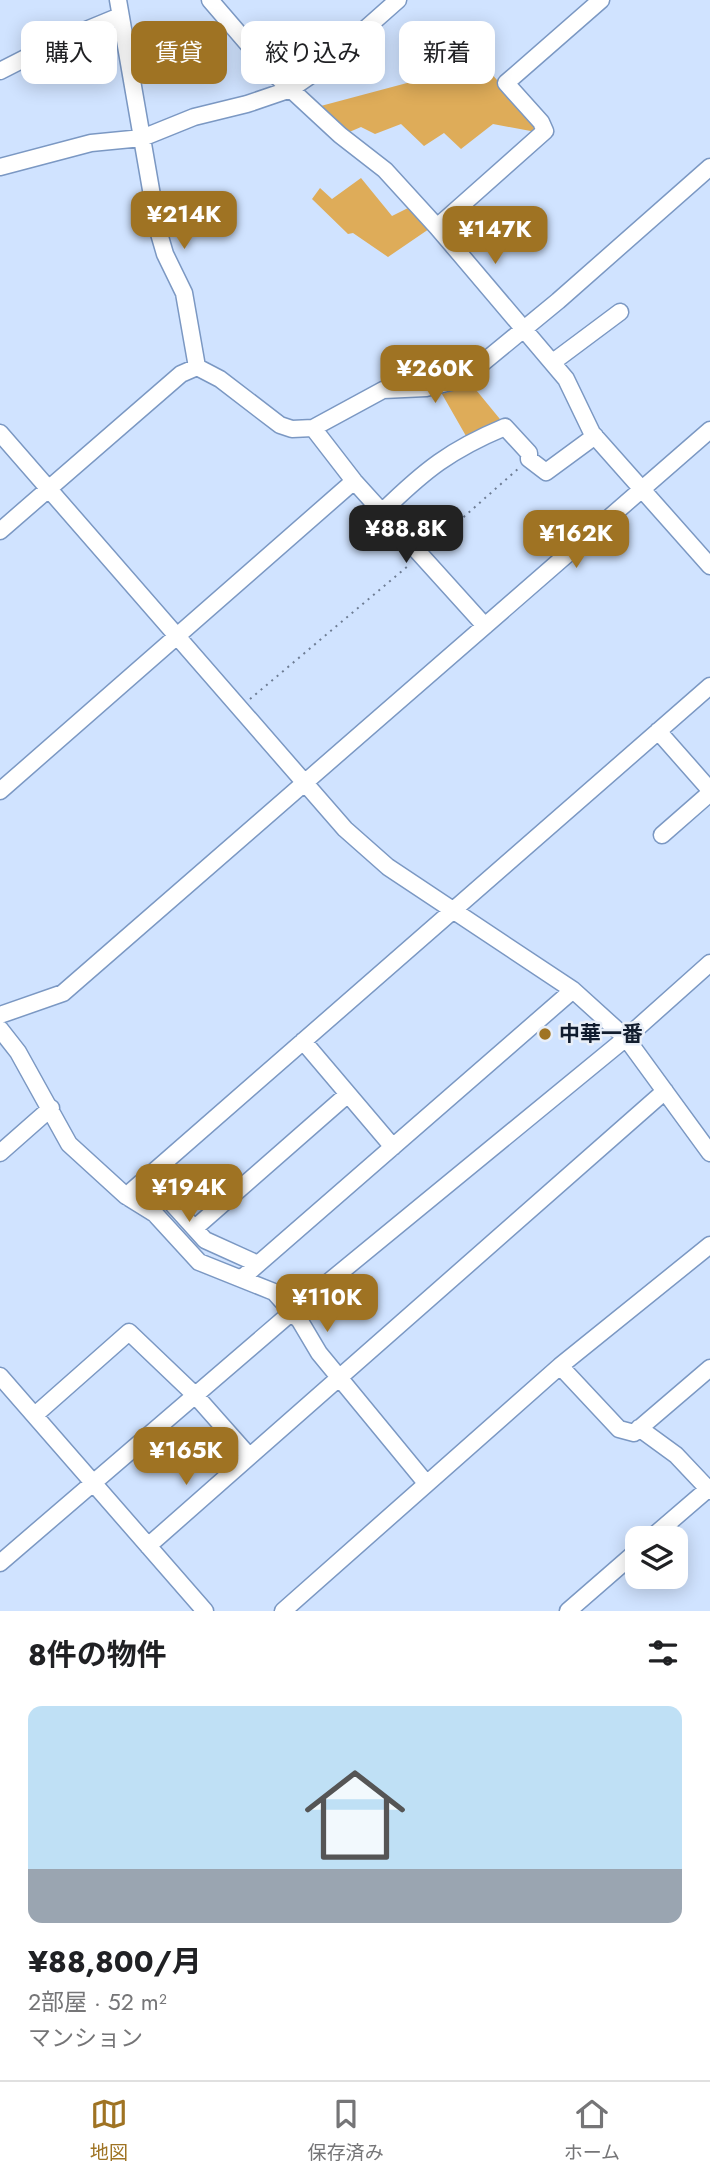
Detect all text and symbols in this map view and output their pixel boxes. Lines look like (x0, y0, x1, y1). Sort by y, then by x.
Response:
chip: 購入 (21, 21, 117, 84)
chip: 賃貸 (131, 21, 227, 84)
chip: 絞り込み (241, 21, 385, 84)
chip: 新着 (399, 21, 495, 84)
pin: ¥214K (135, 191, 233, 251)
text: ¥214K (147, 197, 221, 231)
pin: ¥147K (446, 206, 544, 266)
text: ¥147K (458, 212, 532, 246)
pin: ¥260K (386, 346, 484, 405)
text: ¥260K (396, 351, 474, 385)
pin: ¥88.8K (349, 505, 463, 565)
pin: ¥162K (527, 510, 625, 570)
text: ¥88.8K (365, 511, 447, 545)
text: ¥162K (539, 516, 613, 550)
place label: 中華一番 (559, 1019, 643, 1049)
marker: 中華一番 (537, 1026, 553, 1042)
pin: ¥194K (140, 1164, 238, 1224)
text: ¥194K (152, 1170, 226, 1204)
pin: ¥110K (278, 1274, 376, 1334)
text: ¥110K (292, 1280, 362, 1314)
pin: ¥165K (137, 1428, 235, 1487)
text: ¥165K (149, 1433, 223, 1467)
map controls (625, 1526, 688, 1589)
button: layers (625, 1526, 688, 1589)
text: 8件の物件 (28, 1633, 167, 1676)
icon: filters (644, 1634, 682, 1672)
icon: home (292, 1752, 418, 1878)
text: ¥88,800/月 (28, 1940, 202, 1983)
text: 2部屋 · 52 m² (28, 1985, 167, 2019)
text: マンション (28, 2021, 143, 2055)
tab: 地図 (90, 2095, 128, 2166)
tab: 保存済み (308, 2095, 384, 2166)
tab: ホーム (564, 2095, 620, 2166)

